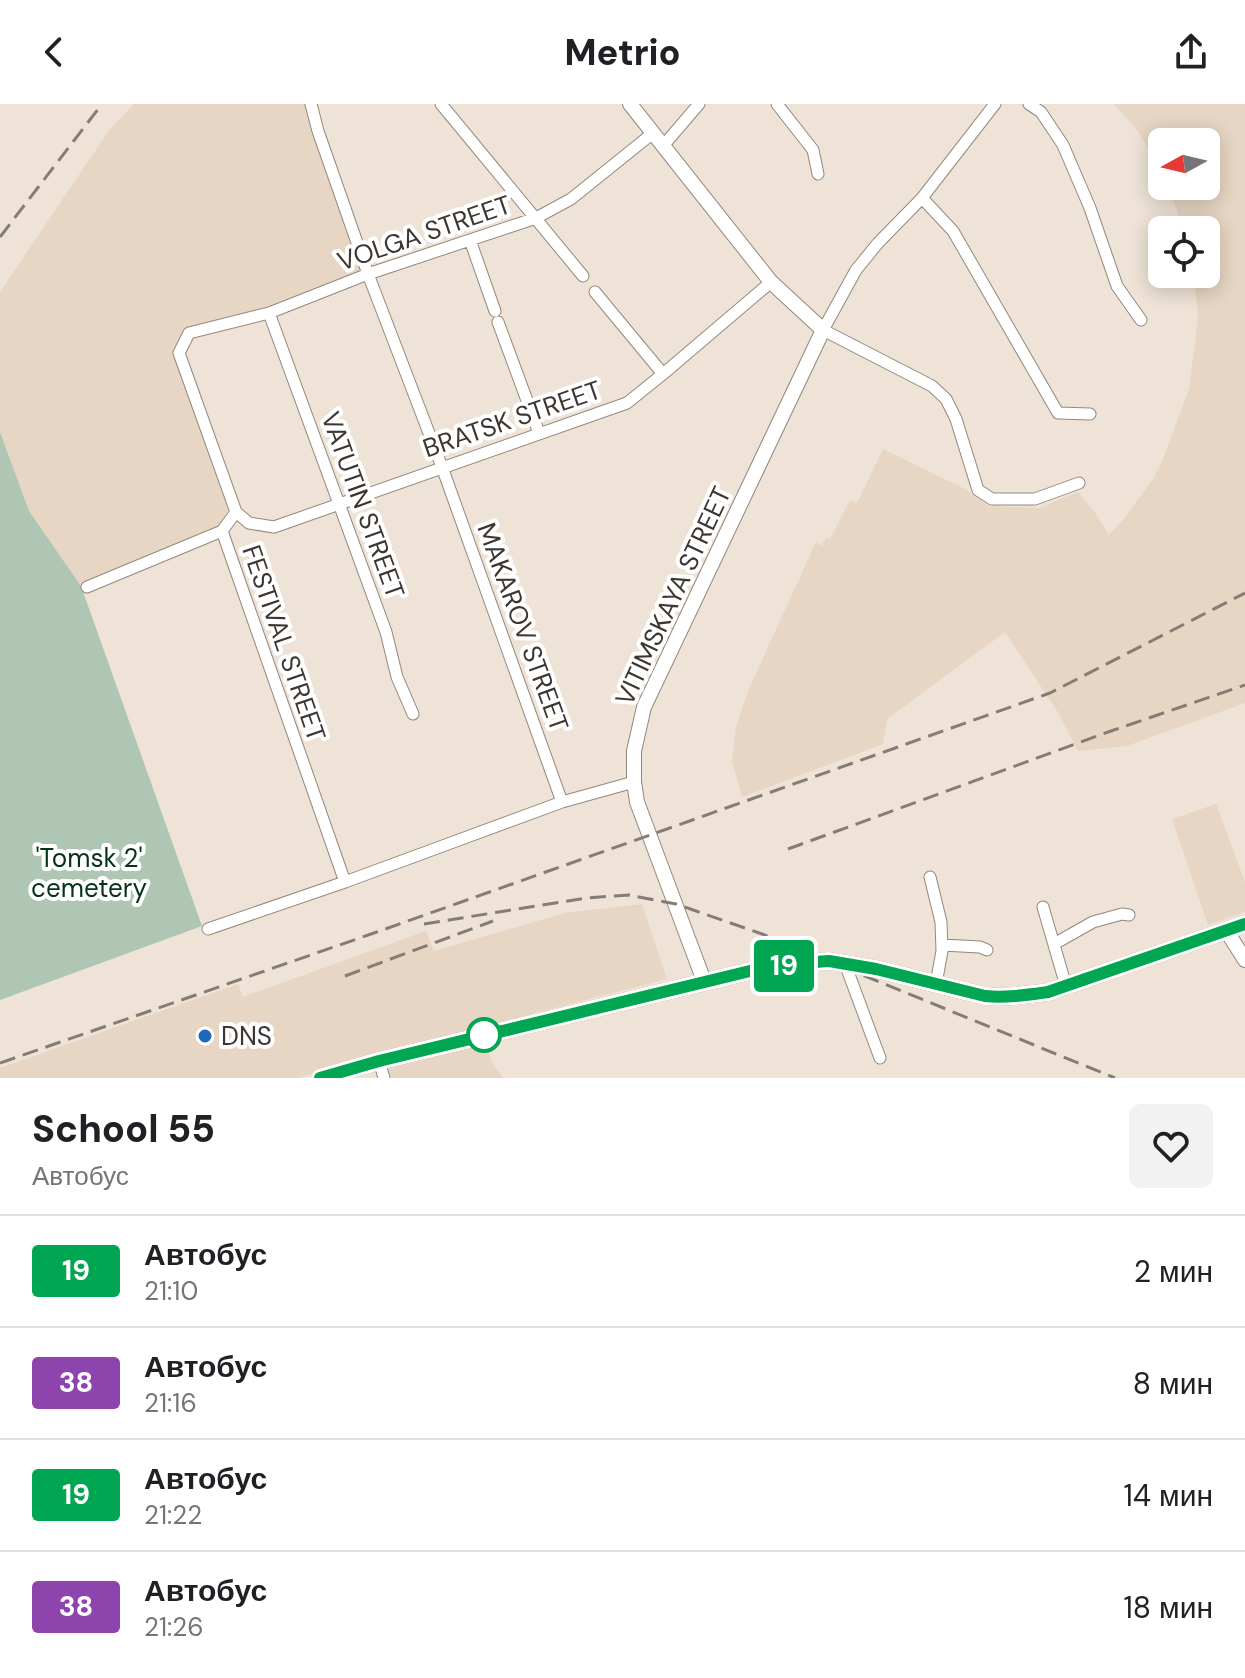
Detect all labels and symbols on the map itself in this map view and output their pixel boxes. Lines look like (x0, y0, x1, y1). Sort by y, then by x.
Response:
north arrow (1148, 128, 1220, 200)
street label: VOLGA STREET (333, 187, 515, 279)
street label: BRATSK STREET (418, 373, 606, 465)
street label: VATUTIN STREET (314, 407, 412, 603)
street label: VITIMSKAYA STREET (607, 481, 739, 711)
street label: MAKAROV STREET (470, 518, 576, 736)
street label: FESTIVAL STREET (235, 540, 333, 746)
park label: 'Tomsk 2' cemetery (31, 841, 147, 905)
line badge: 19 (748, 940, 820, 992)
unlabelled marker (467, 1018, 501, 1052)
place label: DNS (221, 1019, 272, 1053)
marker: DNS (196, 1027, 214, 1045)

